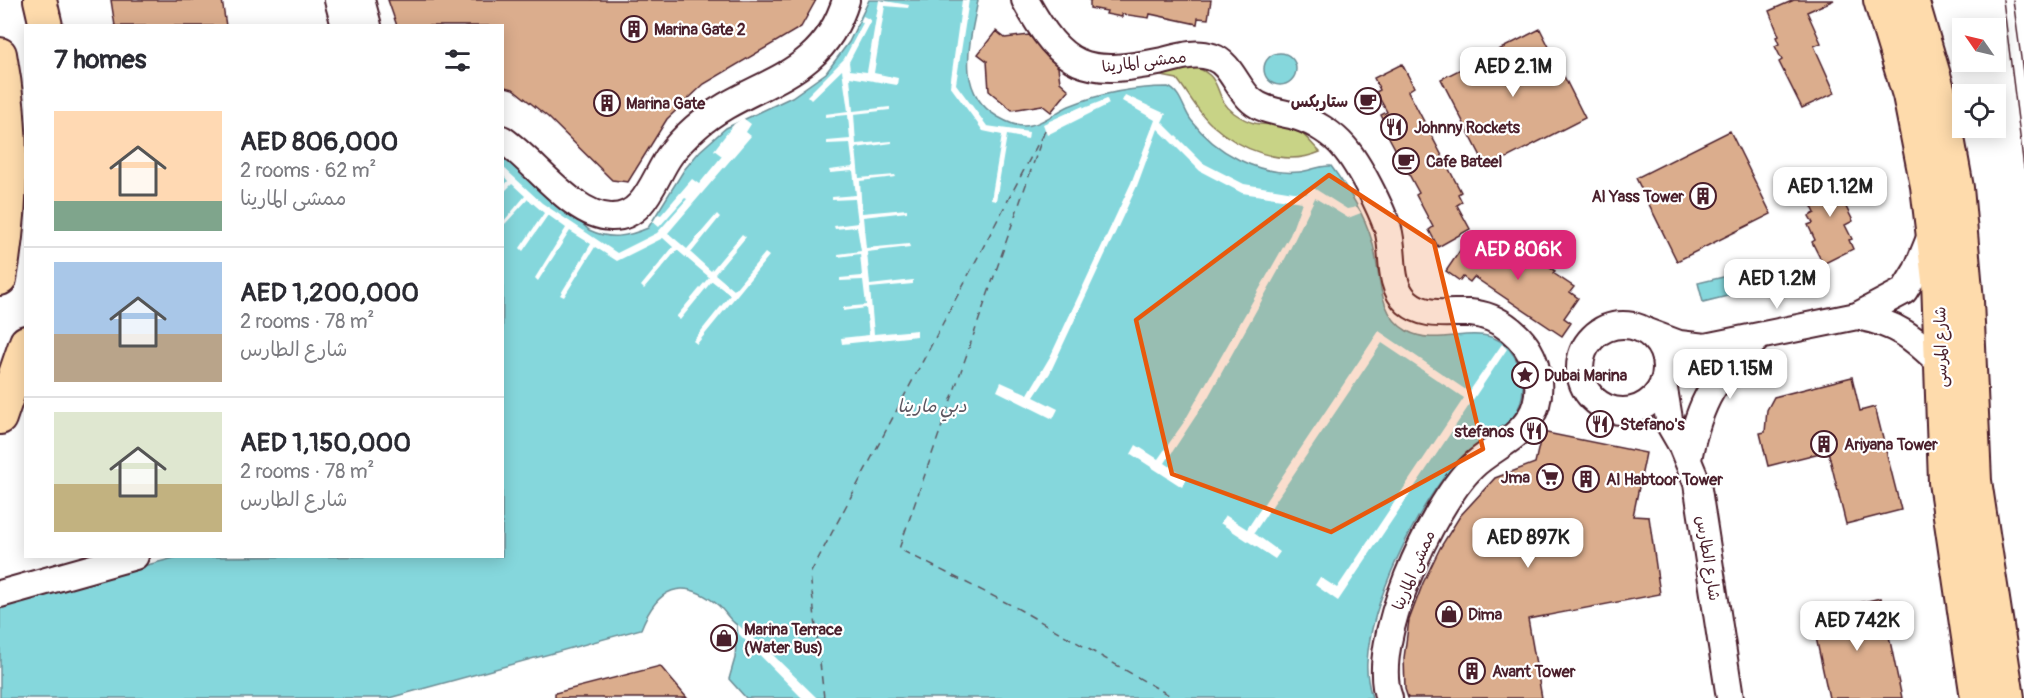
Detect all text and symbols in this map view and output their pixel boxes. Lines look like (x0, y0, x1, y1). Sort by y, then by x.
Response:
building icon: Marina Gate 2 (619, 14, 649, 44)
north arrow (1952, 18, 2006, 72)
map controls (1952, 18, 2006, 138)
place label: Marina Gate 2 (654, 20, 746, 40)
text: 7 homes (54, 44, 146, 76)
icon: filters (441, 44, 474, 77)
street label: ممشى المارينا (1101, 47, 1188, 77)
pin: AED 2.1M (1451, 47, 1575, 98)
text: AED 2.1M (1474, 54, 1552, 79)
button: locate (1952, 84, 2006, 138)
cafe icon: ستاربكس (1353, 86, 1383, 116)
building icon: Marina Gate (592, 88, 622, 118)
place label: ستاربكس (1291, 92, 1348, 112)
place label: Marina Gate (626, 94, 706, 114)
restaurant icon: Johnny Rockets (1379, 112, 1409, 142)
place label: Johnny Rockets (1414, 118, 1521, 138)
text: AED 806,000 (240, 126, 398, 158)
icon: home (102, 135, 174, 207)
cafe icon: Cafe Bateel (1391, 146, 1421, 176)
place label: Cafe Bateel (1426, 152, 1502, 172)
text: 2 rooms · 62 m² (240, 158, 376, 183)
pin: AED 1.12M (1761, 167, 1899, 218)
text: AED 1.12M (1787, 174, 1873, 199)
building icon: Al Yass Tower (1688, 181, 1718, 211)
text: ممشى المارينا (240, 186, 346, 211)
place label: Al Yass Tower (1591, 187, 1684, 207)
pin: AED 806K (1456, 230, 1580, 281)
text: AED 806K (1474, 237, 1562, 262)
pin: AED 1.2M (1715, 259, 1839, 310)
text: AED 1.2M (1738, 266, 1816, 291)
text: AED 1,200,000 (240, 277, 419, 309)
icon: home (102, 286, 174, 358)
street label: شارع المرسى (1930, 306, 1953, 388)
text: 2 rooms · 78 m² (240, 309, 374, 334)
text: شارع الطارس (240, 337, 347, 362)
pin: AED 1.15M (1661, 349, 1799, 400)
text: AED 1.15M (1687, 356, 1773, 381)
place icon: Dubai Marina (1510, 360, 1540, 390)
place label: Dubai Marina (1544, 366, 1628, 386)
water label: دبي مارينا (897, 395, 967, 422)
restaurant icon: Stefano's (1585, 409, 1615, 439)
place label: Stefano's (1620, 415, 1686, 435)
restaurant icon: stefanos (1519, 416, 1549, 446)
place label: stefanos (1455, 422, 1515, 442)
text: AED 1,150,000 (240, 427, 411, 459)
building icon: Ariyana Tower (1809, 429, 1839, 459)
place label: Ariyana Tower (1844, 435, 1938, 455)
icon: home (102, 436, 174, 508)
text: 2 rooms · 78 m² (240, 459, 374, 484)
supermarket icon: Jma (1535, 462, 1565, 492)
building icon: Al Habtoor Tower (1571, 464, 1601, 494)
place label: Jma (1501, 468, 1531, 488)
place label: Al Habtoor Tower (1606, 470, 1723, 490)
text: شارع الطارس (240, 487, 347, 512)
street label: شارع الطارس (1690, 514, 1725, 602)
pin: AED 897K (1466, 518, 1590, 569)
text: AED 897K (1486, 525, 1570, 550)
street label: ممشى المارينا (1388, 527, 1440, 613)
shop icon: Dima (1434, 599, 1464, 629)
pin: AED 742K (1795, 601, 1919, 652)
place label: Dima (1468, 605, 1503, 625)
text: AED 742K (1814, 608, 1900, 633)
place label: Marina Terrace (Water Bus) (744, 620, 843, 658)
shop icon: Marina Terrace (Water Bus) (709, 623, 739, 653)
building icon: Avant Tower (1457, 656, 1487, 686)
place label: Avant Tower (1492, 662, 1576, 682)

